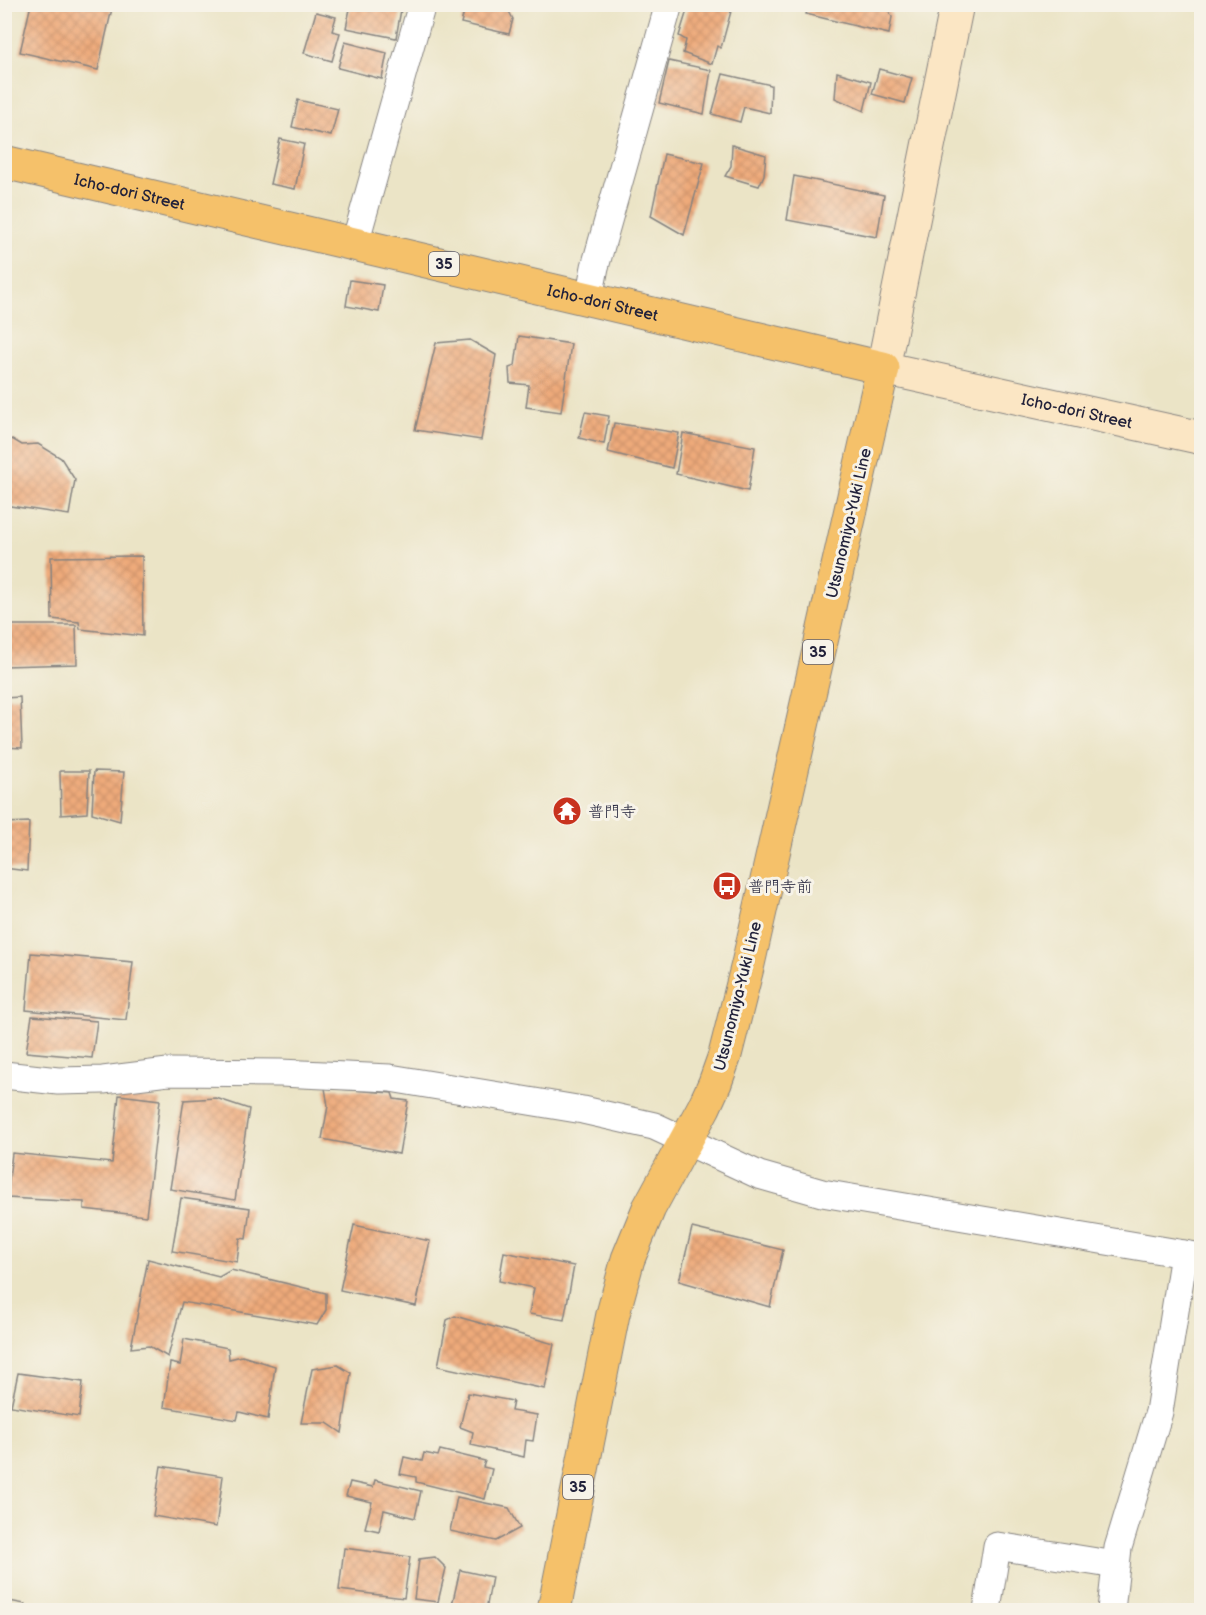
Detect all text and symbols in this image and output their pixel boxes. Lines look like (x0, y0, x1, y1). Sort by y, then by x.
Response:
street label: Icho-dori Street (72, 171, 187, 215)
road number: 35 (429, 252, 459, 276)
street label: Icho-dori Street (545, 282, 660, 326)
street label: Icho-dori Street (1019, 391, 1134, 433)
street label: Utsunomiya-Yuki Line (823, 446, 876, 600)
road number: 35 (803, 640, 833, 664)
temple icon: 普門寺 (551, 795, 583, 827)
place label: 普門寺 (588, 803, 636, 822)
bus stop icon: 普門寺前 (711, 870, 743, 902)
place label: 普門寺前 (748, 878, 812, 897)
street label: Utsunomiya-Yuki Line (711, 919, 766, 1073)
road number: 35 (563, 1475, 593, 1499)

